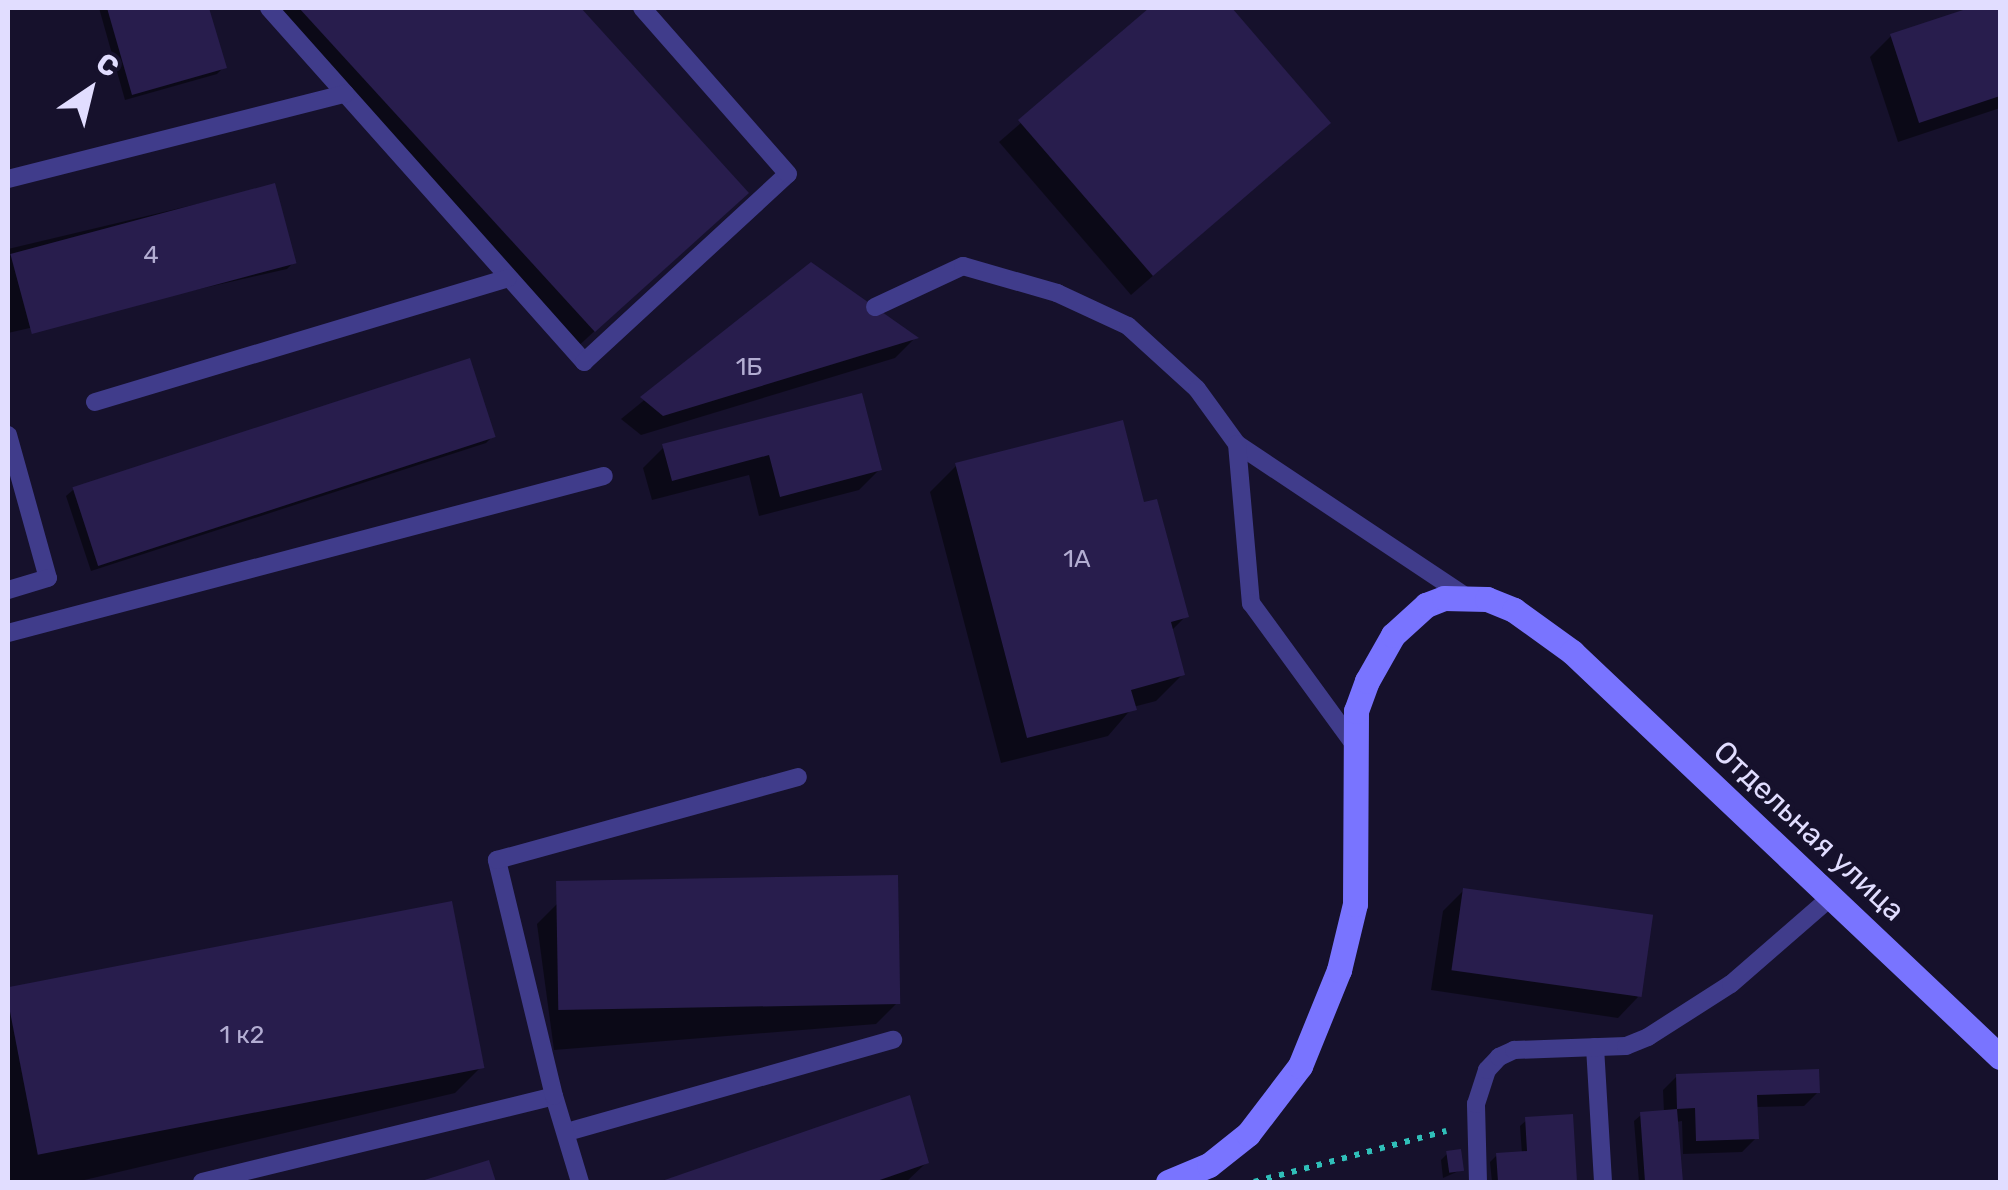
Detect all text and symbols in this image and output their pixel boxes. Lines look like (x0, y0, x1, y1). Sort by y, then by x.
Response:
north arrow (40, 40, 140, 140)
text: С (90, 46, 125, 84)
house number: 4 (143, 240, 159, 270)
house number: 1Б (736, 352, 762, 382)
house number: 1А (1063, 544, 1091, 574)
street label: Отдельная улица (1706, 733, 1912, 929)
house number: 1 к2 (220, 1020, 264, 1050)

